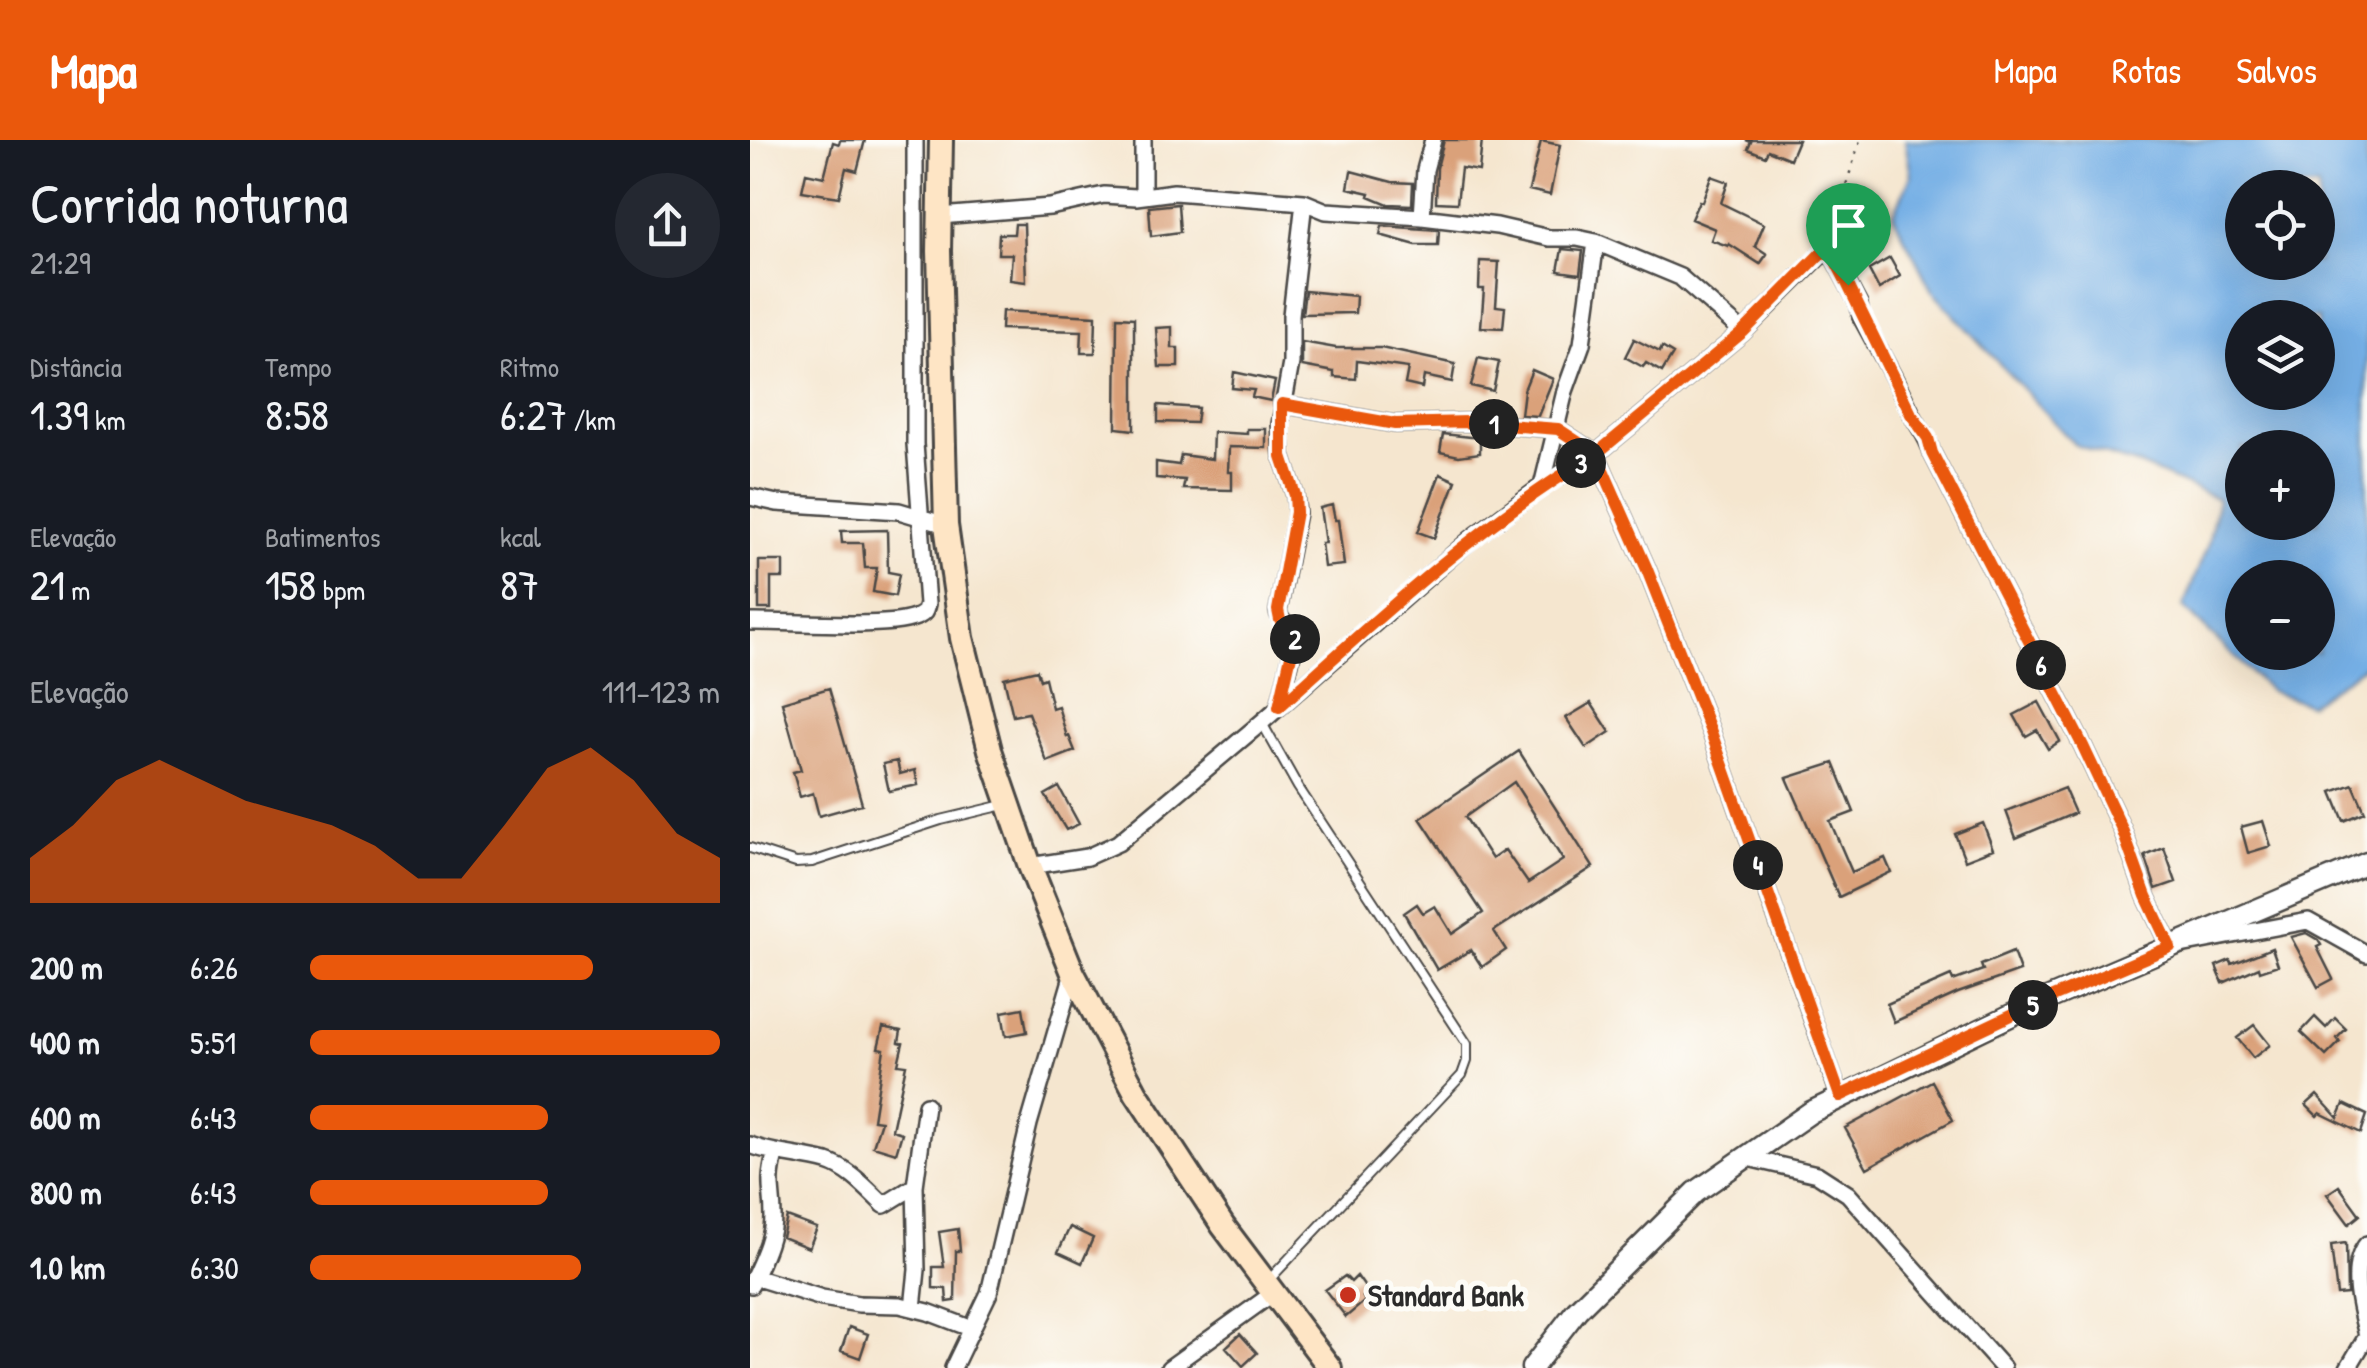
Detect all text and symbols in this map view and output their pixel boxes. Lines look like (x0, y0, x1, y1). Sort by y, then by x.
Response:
text: Mapa (50, 38, 137, 103)
text: Mapa (1994, 47, 2057, 94)
text: Rotas (2112, 47, 2181, 94)
text: Salvos (2236, 47, 2317, 94)
text: Corrida noturna (30, 166, 348, 240)
map controls (2225, 170, 2335, 670)
button: locate (2225, 170, 2335, 280)
button: share (615, 173, 720, 278)
pin (1806, 183, 1891, 286)
icon: arrive (1821, 198, 1876, 253)
text: 21:29 (30, 241, 91, 284)
button: layers (2225, 300, 2335, 410)
text: Distância (30, 348, 122, 386)
text: Tempo (265, 348, 332, 386)
text: Ritmo (500, 348, 559, 386)
text: 1.39 (30, 386, 88, 443)
text: 8:58 (265, 386, 329, 443)
text: 6:27 (500, 386, 567, 443)
pin: 1 (1469, 399, 1519, 449)
text: km (88, 401, 126, 439)
text: /km (567, 401, 616, 439)
text: 1 (1489, 405, 1499, 443)
button: + (2225, 430, 2335, 540)
pin: 3 (1556, 438, 1606, 488)
text: 3 (1575, 444, 1587, 482)
text: Elevação (30, 518, 116, 556)
text: Batimentos (265, 518, 381, 556)
text: kcal (500, 518, 541, 556)
text: 21 (30, 556, 65, 613)
text: 158 (265, 556, 316, 613)
text: 87 (500, 556, 539, 613)
button: − (2225, 560, 2335, 670)
text: m (65, 571, 90, 609)
text: bpm (316, 571, 365, 609)
pin: 2 (1270, 614, 1320, 664)
text: 2 (1288, 620, 1302, 658)
pin: 6 (2016, 640, 2066, 690)
text: 6 (2035, 646, 2047, 684)
text: Elevação (30, 670, 129, 713)
text: 111–123 m (602, 670, 720, 713)
pin: 4 (1733, 840, 1783, 890)
text: 4 (1753, 846, 1763, 884)
text: 200 m (30, 946, 103, 989)
text: 6:26 (190, 946, 238, 989)
pin: 5 (2008, 980, 2058, 1030)
text: 5 (2027, 986, 2039, 1024)
text: 400 m (30, 1021, 100, 1064)
text: 5:51 (190, 1021, 236, 1064)
text: 600 m (30, 1096, 101, 1139)
text: 6:43 (190, 1096, 237, 1139)
text: 800 m (30, 1171, 102, 1214)
text: 6:43 (190, 1171, 237, 1214)
text: 1.0 km (30, 1246, 105, 1289)
text: 6:30 (190, 1246, 239, 1289)
place label: Standard Bank (1368, 1275, 1525, 1315)
marker: Standard Bank (1337, 1284, 1359, 1306)

